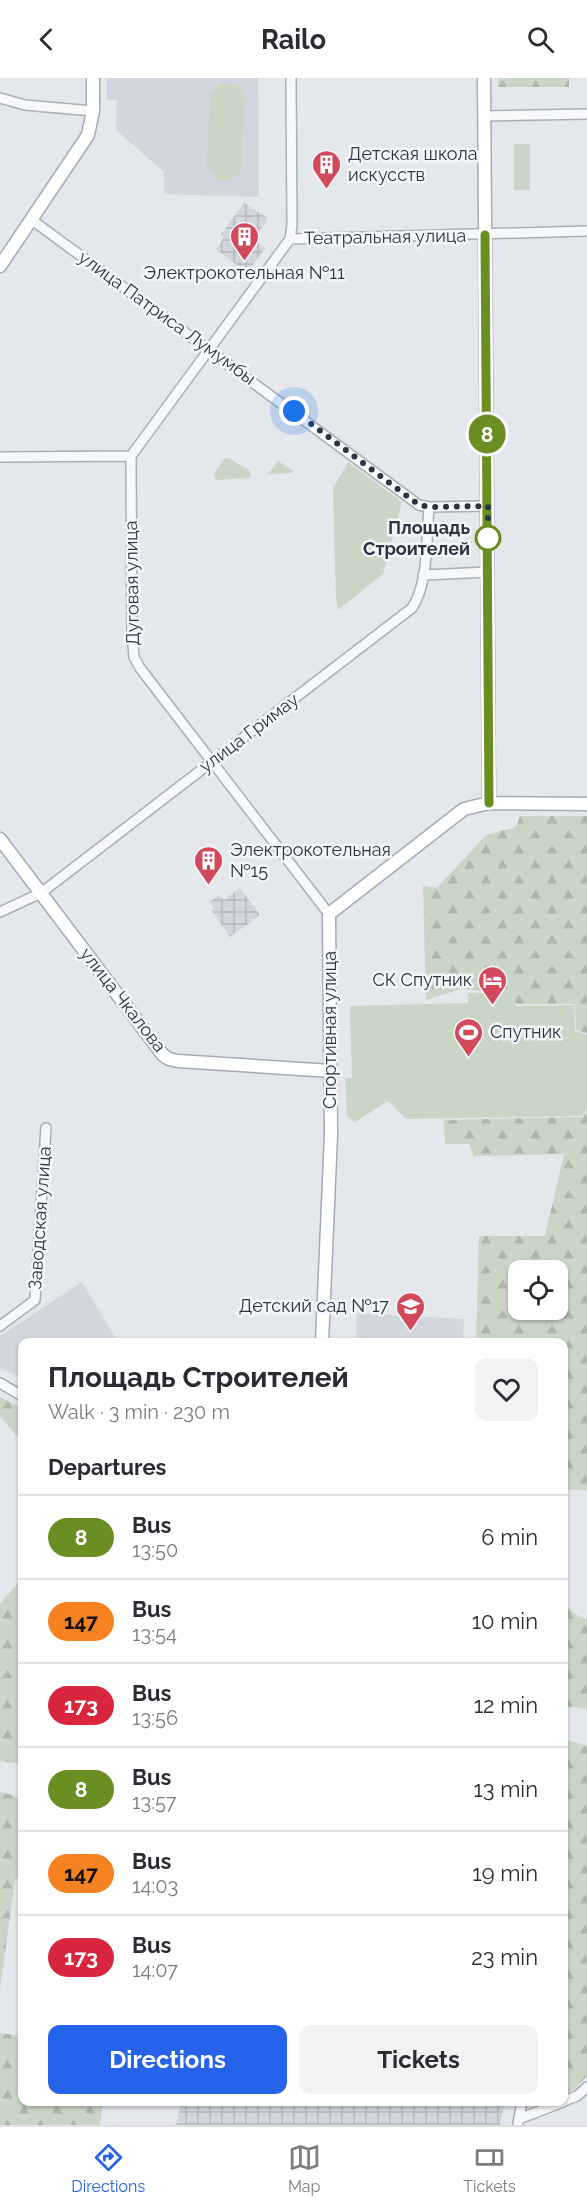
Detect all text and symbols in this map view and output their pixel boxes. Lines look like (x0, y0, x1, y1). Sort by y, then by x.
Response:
icon: back (30, 23, 63, 56)
icon: search (524, 23, 557, 56)
text: Railo (261, 24, 326, 55)
place label: Детская школа искусств (348, 143, 478, 185)
building icon: Детская школа искусств (311, 148, 343, 190)
building icon: Электрокотельная №11 (228, 220, 260, 262)
street label: Театральная улица (304, 225, 466, 248)
street label: улица Патриса Лумумбы (75, 246, 260, 389)
place label: Электрокотельная №11 (143, 262, 345, 283)
your location (279, 396, 309, 426)
line badge: 8 (468, 414, 506, 454)
text: 8 (481, 422, 493, 447)
place label: Площадь Строителей (363, 517, 470, 559)
street label: Дуговая улица (120, 520, 143, 646)
marker: Площадь Строителей (475, 525, 501, 551)
street label: улица Гримау (195, 688, 303, 777)
place label: Электрокотельная №15 (230, 839, 391, 881)
building icon: Электрокотельная №15 (193, 844, 225, 886)
street label: улица Чкалова (76, 943, 171, 1056)
street label: Спортивная улица (319, 951, 340, 1109)
hotel icon: СК Спутник (477, 964, 509, 1006)
place label: СК Спутник (372, 969, 472, 990)
sports icon: Спутник (453, 1016, 485, 1058)
place label: Спутник (490, 1021, 561, 1042)
street label: Заводская улица (24, 1146, 55, 1290)
map controls (508, 1260, 568, 1320)
button: locate (508, 1260, 568, 1320)
school or university icon: Детский сад №17 (394, 1290, 426, 1332)
place label: Детский сад №17 (239, 1295, 389, 1316)
button: heart (475, 1358, 538, 1421)
text: Площадь Строителей (48, 1361, 349, 1394)
text: Walk · 3 min · 230 m (48, 1400, 230, 1424)
text: Departures (48, 1454, 166, 1480)
text: Bus (132, 1512, 171, 1538)
text: 6 min (481, 1524, 538, 1550)
text: 8 (75, 1525, 87, 1550)
text: 13:50 (132, 1538, 178, 1562)
text: Bus (132, 1596, 171, 1622)
text: 10 min (472, 1608, 538, 1634)
text: 147 (64, 1609, 98, 1634)
text: 13:54 (132, 1622, 177, 1646)
text: Bus (132, 1680, 171, 1706)
text: 12 min (474, 1692, 538, 1718)
text: 173 (64, 1693, 98, 1718)
text: 13:56 (132, 1706, 178, 1730)
text: Bus (132, 1764, 171, 1790)
text: 13 min (473, 1776, 538, 1802)
text: 8 (75, 1777, 87, 1802)
text: 13:57 (132, 1790, 177, 1814)
text: Bus (132, 1848, 171, 1874)
text: 19 min (472, 1860, 538, 1886)
text: 147 (64, 1861, 98, 1886)
text: 14:03 (132, 1874, 178, 1898)
text: Bus (132, 1932, 171, 1958)
text: 23 min (471, 1944, 538, 1970)
text: 173 (64, 1945, 98, 1970)
text: 14:07 (132, 1958, 178, 1982)
button: Directions (48, 2025, 287, 2094)
button: Tickets (299, 2025, 538, 2094)
tab: Directions (71, 2141, 145, 2196)
tab: Map (288, 2141, 321, 2196)
tab: Tickets (463, 2141, 516, 2196)

